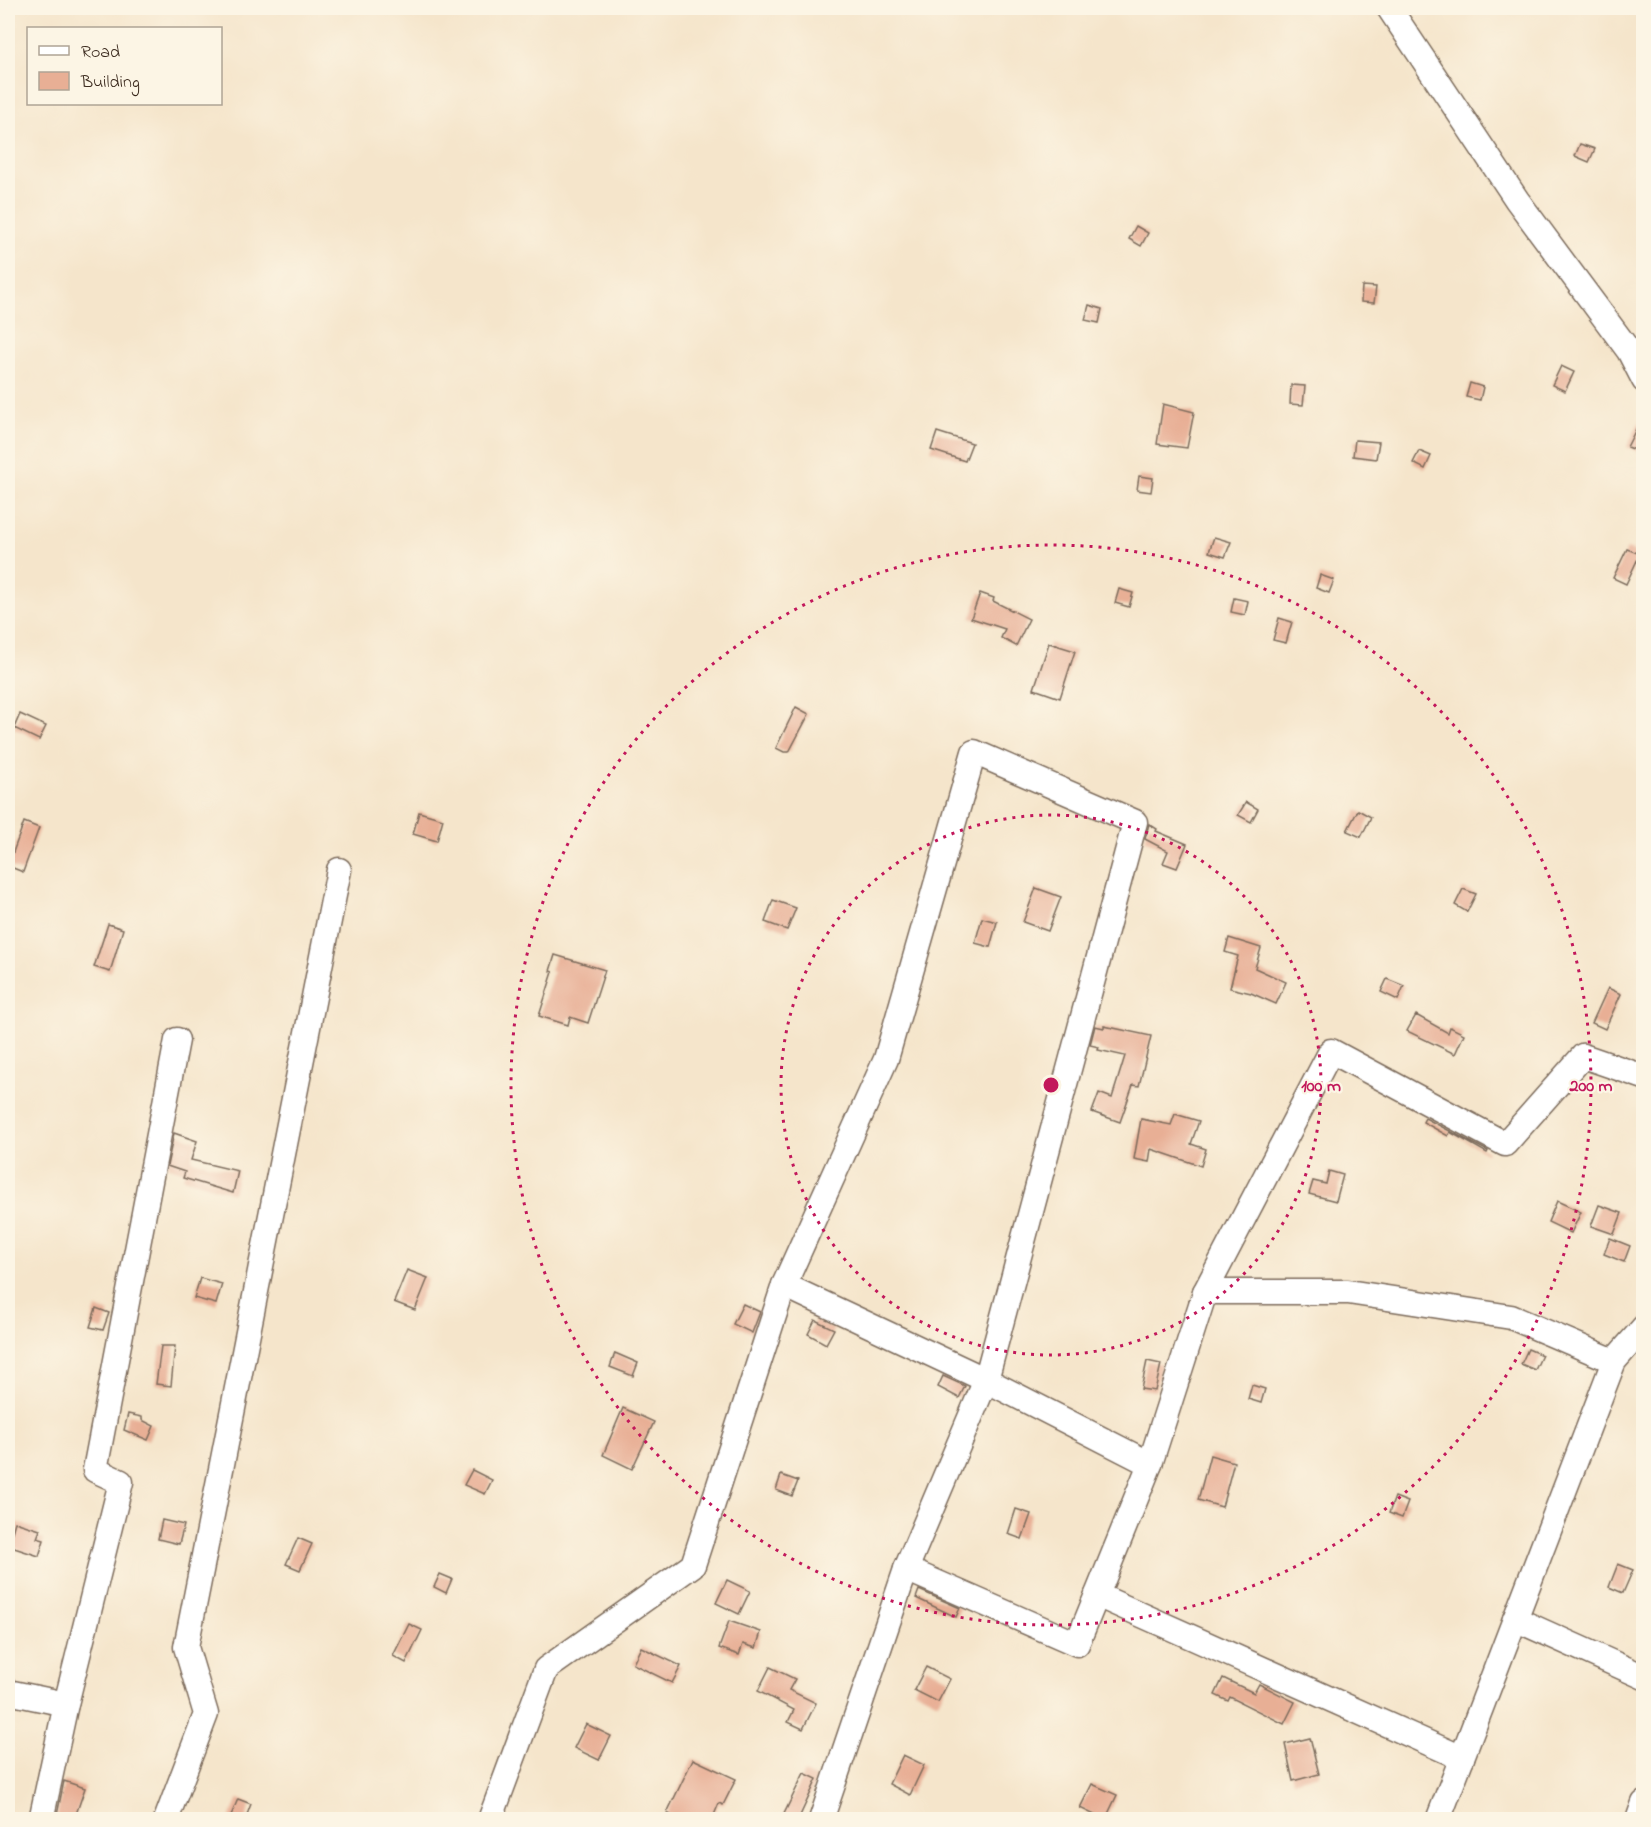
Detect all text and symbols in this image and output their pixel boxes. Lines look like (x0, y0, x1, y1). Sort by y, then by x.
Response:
legend (27, 27, 222, 105)
text: Road (81, 40, 120, 66)
text: Building (80, 70, 140, 97)
text: 100 m (1301, 1074, 1341, 1100)
text: 200 m (1569, 1074, 1613, 1100)
centre of rings (1041, 1075, 1061, 1095)

